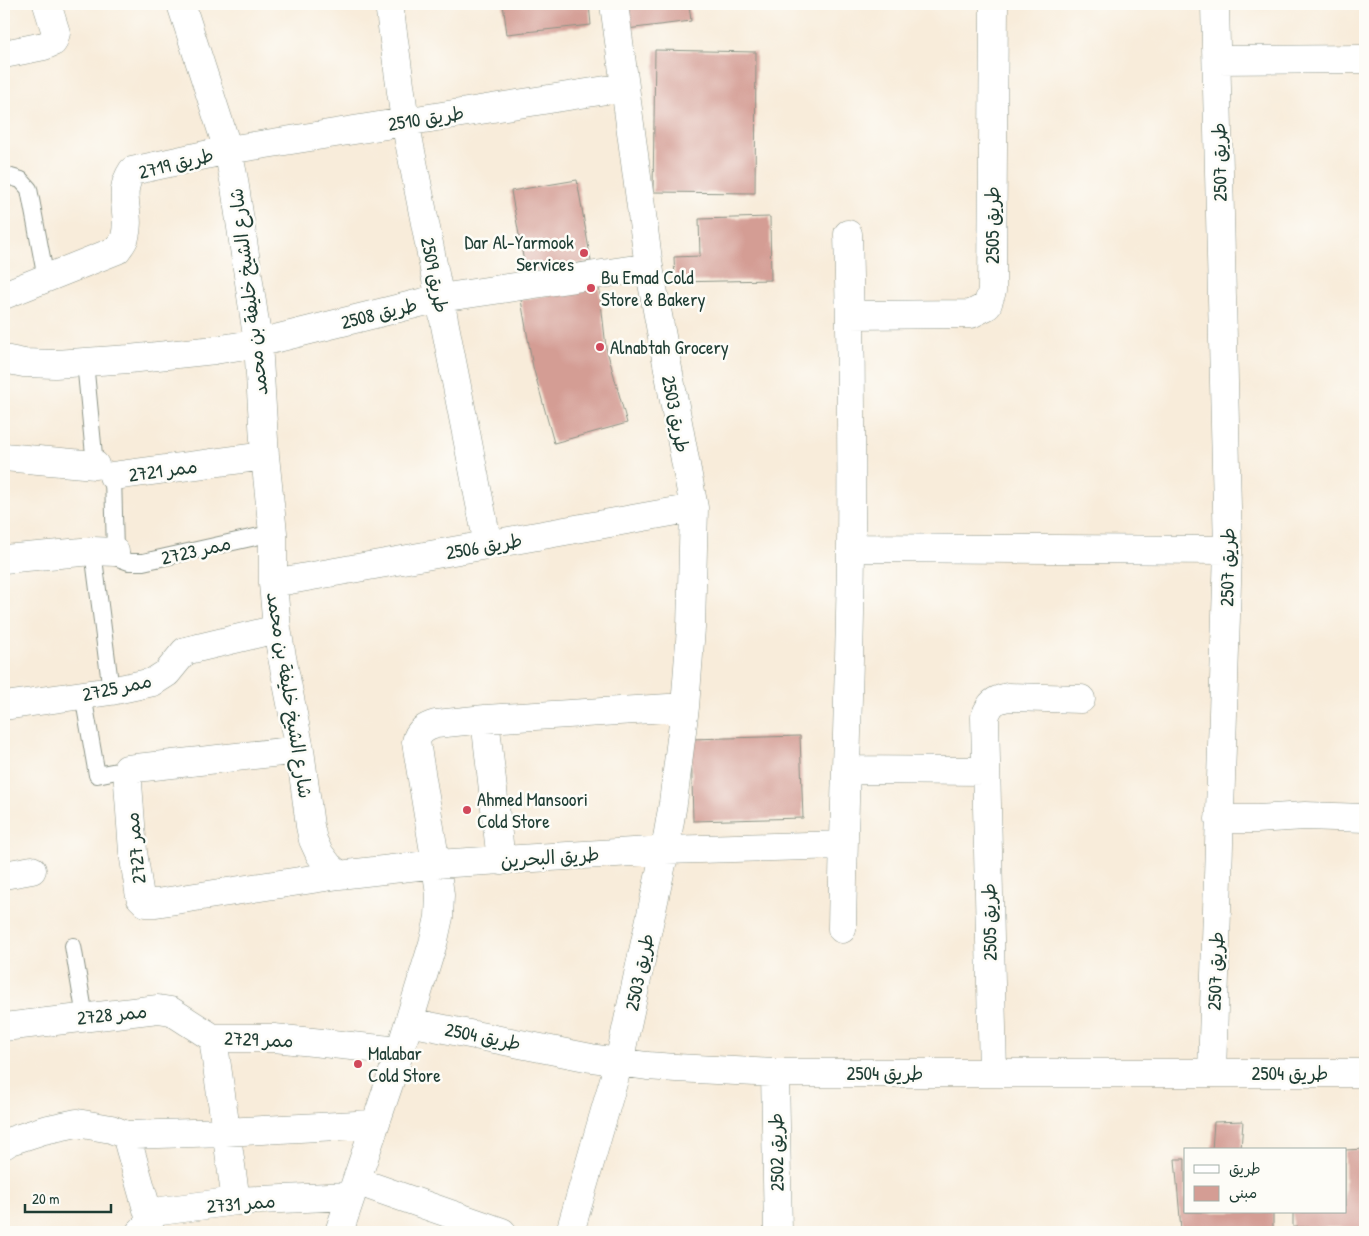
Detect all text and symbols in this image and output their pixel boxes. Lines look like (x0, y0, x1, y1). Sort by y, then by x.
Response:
street label: طريق 2510 (386, 99, 466, 137)
street label: طريق 2507 (1205, 122, 1233, 202)
street label: طريق 2719 (136, 141, 216, 185)
street label: طريق 2505 (979, 186, 1005, 264)
street label: شارع الشيخ خليفة بن محمد (222, 187, 275, 397)
place label: Dar Al-Yarmook Services (465, 229, 574, 277)
street label: طريق 2509 (415, 235, 455, 315)
marker: Dar Al-Yarmook Services (578, 247, 590, 259)
place label: Bu Emad Cold Store & Bakery (601, 264, 705, 312)
marker: Bu Emad Cold Store & Bakery (585, 282, 597, 294)
street label: طريق 2508 (338, 291, 420, 335)
place label: Alnabtah Grocery (610, 334, 729, 360)
marker: Alnabtah Grocery (594, 341, 606, 353)
street label: طريق 2503 (656, 373, 696, 455)
street label: ممر 2721 (127, 452, 199, 488)
street label: طريق 2506 (444, 526, 524, 566)
street label: طريق 2507 (1213, 527, 1241, 607)
street label: ممر 2723 (159, 529, 233, 571)
street label: شارع الشيخ خليفة بن محمد (260, 590, 319, 800)
street label: ممر 2725 (80, 667, 154, 707)
place label: Ahmed Mansoori Cold Store (477, 786, 588, 834)
marker: Ahmed Mansoori Cold Store (461, 804, 473, 816)
street label: ممر 2727 (118, 811, 152, 885)
street label: طريق البحرين (500, 841, 600, 873)
street label: طريق 2505 (975, 883, 1003, 961)
street label: طريق 2503 (618, 931, 660, 1013)
street label: طريق 2507 (1201, 931, 1229, 1011)
street label: ممر 2728 (76, 997, 148, 1031)
street label: طريق 2504 (443, 1016, 523, 1056)
street label: ممر 2729 (224, 1025, 294, 1053)
place label: Malabar Cold Store (368, 1040, 441, 1088)
marker: Malabar Cold Store (352, 1058, 364, 1070)
street label: طريق 2504 (847, 1060, 923, 1086)
street label: طريق 2504 (1252, 1060, 1328, 1086)
street label: طريق 2502 (762, 1112, 790, 1192)
legend (1184, 1148, 1346, 1214)
text: طريق (1229, 1158, 1261, 1179)
scale bar (25, 1181, 111, 1213)
text: مبنى (1229, 1182, 1257, 1203)
street label: ممر 2731 (206, 1187, 276, 1219)
text: 20 m (32, 1188, 59, 1209)

